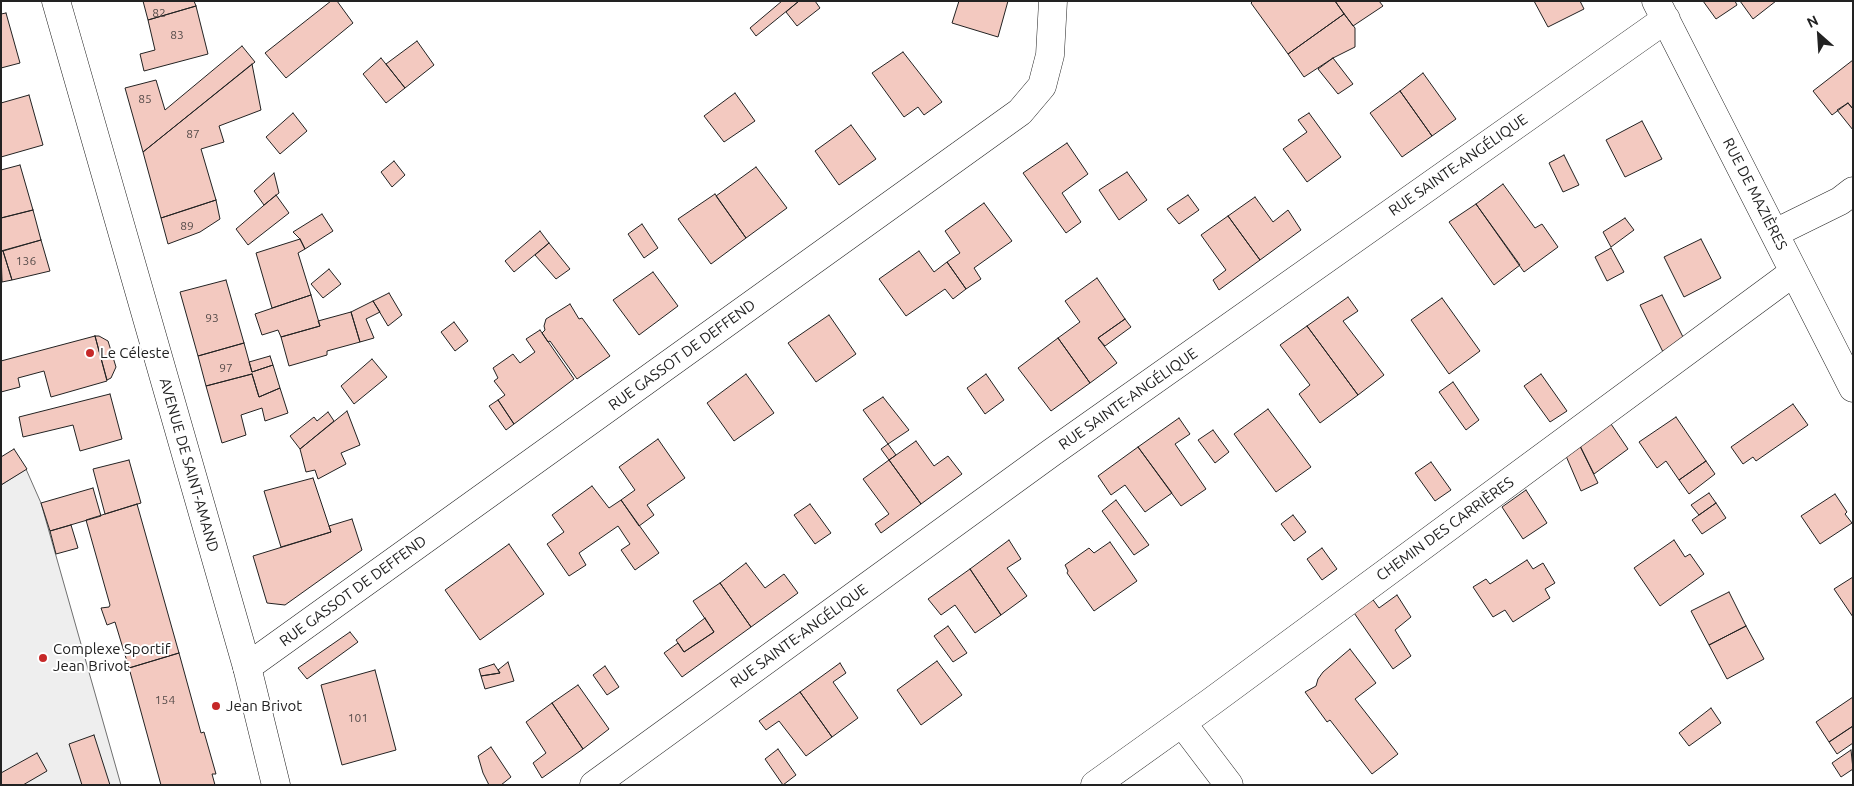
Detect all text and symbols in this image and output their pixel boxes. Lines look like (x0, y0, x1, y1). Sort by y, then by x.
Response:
house number: 82 (152, 6, 166, 20)
north arrow (1794, 10, 1844, 60)
text: N (1804, 12, 1821, 31)
house number: 83 (170, 28, 184, 42)
house number: 85 (138, 92, 152, 106)
street label: RUE SAINTE-ANGÉLIQUE (1385, 110, 1531, 220)
house number: 87 (186, 127, 200, 141)
street label: RUE DE MAZIÈRES (1719, 135, 1791, 253)
house number: 89 (180, 219, 194, 233)
house number: 136 (16, 254, 36, 268)
street label: RUE GASSOT DE DEFFEND (605, 296, 759, 414)
house number: 93 (205, 311, 219, 325)
place label: Le Céleste (100, 344, 170, 362)
street label: RUE SAINTE-ANGÉLIQUE (1055, 344, 1201, 454)
marker: Le Céleste (84, 347, 96, 359)
house number: 97 (219, 361, 233, 375)
street label: AVENUE DE SAINT-AMAND (156, 376, 222, 554)
street label: CHEMIN DES CARRIÈRES (1373, 473, 1517, 585)
street label: RUE GASSOT DE DEFFEND (276, 532, 430, 650)
street label: RUE SAINTE-ANGÉLIQUE (727, 580, 871, 692)
place label: Complexe Sportif Jean Brivot (53, 640, 170, 675)
marker: Complexe Sportif Jean Brivot (37, 652, 49, 664)
house number: 154 (155, 693, 175, 707)
place label: Jean Brivot (226, 697, 302, 715)
marker: Jean Brivot (210, 700, 222, 712)
house number: 101 (348, 711, 368, 725)

